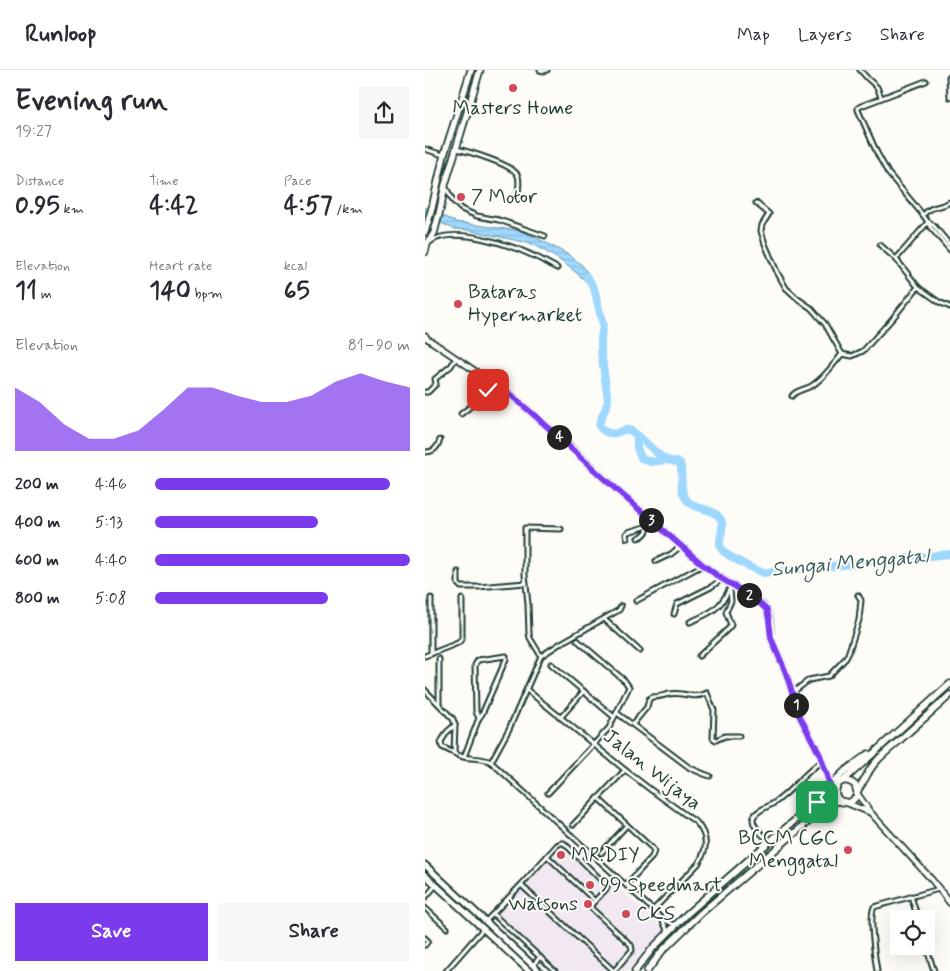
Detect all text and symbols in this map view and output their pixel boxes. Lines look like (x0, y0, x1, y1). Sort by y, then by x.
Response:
text: Runloop (25, 19, 97, 50)
text: Map (737, 23, 770, 47)
text: Layers (798, 23, 852, 47)
text: Share (880, 23, 925, 47)
marker: Masters Home (507, 82, 519, 94)
text: Evening run (15, 83, 168, 120)
button: share (358, 87, 410, 139)
place label: Masters Home (453, 95, 573, 122)
text: 19:27 (15, 121, 52, 142)
text: Distance (15, 172, 64, 190)
text: Time (149, 172, 179, 190)
text: Pace (284, 172, 312, 190)
place label: 7 Motor (471, 184, 538, 211)
text: 0.95 (15, 190, 60, 223)
text: 4:42 (149, 190, 198, 223)
text: 4:57 (284, 190, 332, 223)
marker: 7 Motor (455, 191, 467, 203)
text: km (60, 200, 84, 218)
text: /km (332, 200, 363, 218)
text: Elevation (15, 257, 70, 275)
text: Heart rate (149, 257, 212, 275)
text: kcal (284, 257, 307, 275)
text: 11 (15, 275, 37, 308)
text: 140 (149, 275, 191, 308)
text: 65 (284, 275, 310, 308)
place label: Bataras Hypermarket (468, 279, 582, 329)
text: m (37, 285, 52, 303)
text: bpm (191, 285, 223, 303)
marker: Bataras Hypermarket (452, 298, 464, 310)
text: Elevation (15, 335, 78, 356)
text: 81–90 m (348, 335, 410, 356)
pin (467, 369, 509, 411)
icon: check (474, 376, 502, 404)
pin: 4 (547, 424, 571, 450)
text: 4 (555, 428, 564, 446)
text: 200 m (15, 474, 59, 495)
text: 4:46 (95, 474, 127, 495)
pin: 3 (639, 508, 663, 532)
text: 3 (648, 511, 655, 529)
text: 400 m (15, 512, 60, 533)
text: 5:13 (95, 512, 123, 533)
water label: Sungai Menggatal (770, 542, 933, 586)
text: 600 m (15, 550, 59, 571)
text: 4:40 (95, 550, 127, 571)
pin: 2 (737, 582, 761, 608)
text: 2 (746, 586, 753, 604)
text: 800 m (15, 588, 60, 609)
text: 5:08 (95, 588, 127, 609)
pin: 1 (783, 692, 809, 718)
text: 1 (793, 696, 800, 714)
street label: Jalan Wijaya (597, 723, 707, 817)
pin (796, 781, 838, 823)
icon: arrive (803, 788, 831, 816)
place label: BCCM CGC Menggatal (738, 825, 838, 876)
place label: MR.DIY (571, 842, 639, 869)
marker: BCCM CGC Menggatal (842, 844, 854, 856)
marker: MR.DIY (555, 849, 567, 861)
place label: 99 Speedmart (600, 872, 722, 899)
marker: 99 Speedmart (584, 879, 596, 891)
place label: Watsons (508, 891, 578, 918)
marker: Watsons (582, 898, 594, 910)
place label: CKS (636, 901, 675, 928)
button: Save (15, 903, 208, 961)
button: Share (218, 903, 410, 961)
marker: CKS (620, 908, 632, 920)
map controls (890, 910, 935, 955)
button: locate (890, 910, 935, 955)

